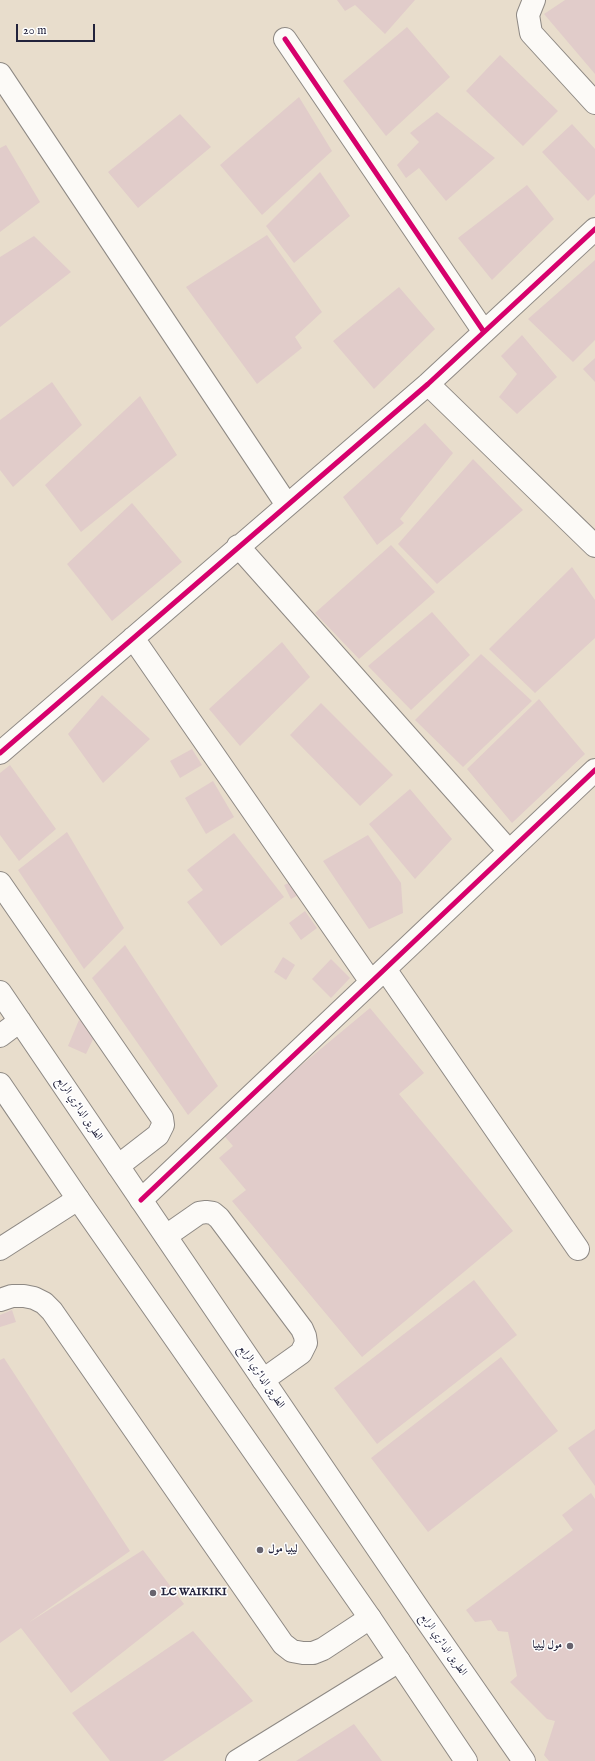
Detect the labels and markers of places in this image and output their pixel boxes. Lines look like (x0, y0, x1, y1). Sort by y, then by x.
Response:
place label: ليبيا مول (268, 1543, 298, 1557)
marker: ليبيا مول (255, 1545, 265, 1555)
place label: LC WAIKIKI (161, 1586, 227, 1600)
marker: LC WAIKIKI (148, 1588, 158, 1598)
place label: مول ليبيا (532, 1639, 562, 1653)
marker: مول ليبيا (565, 1641, 575, 1651)

